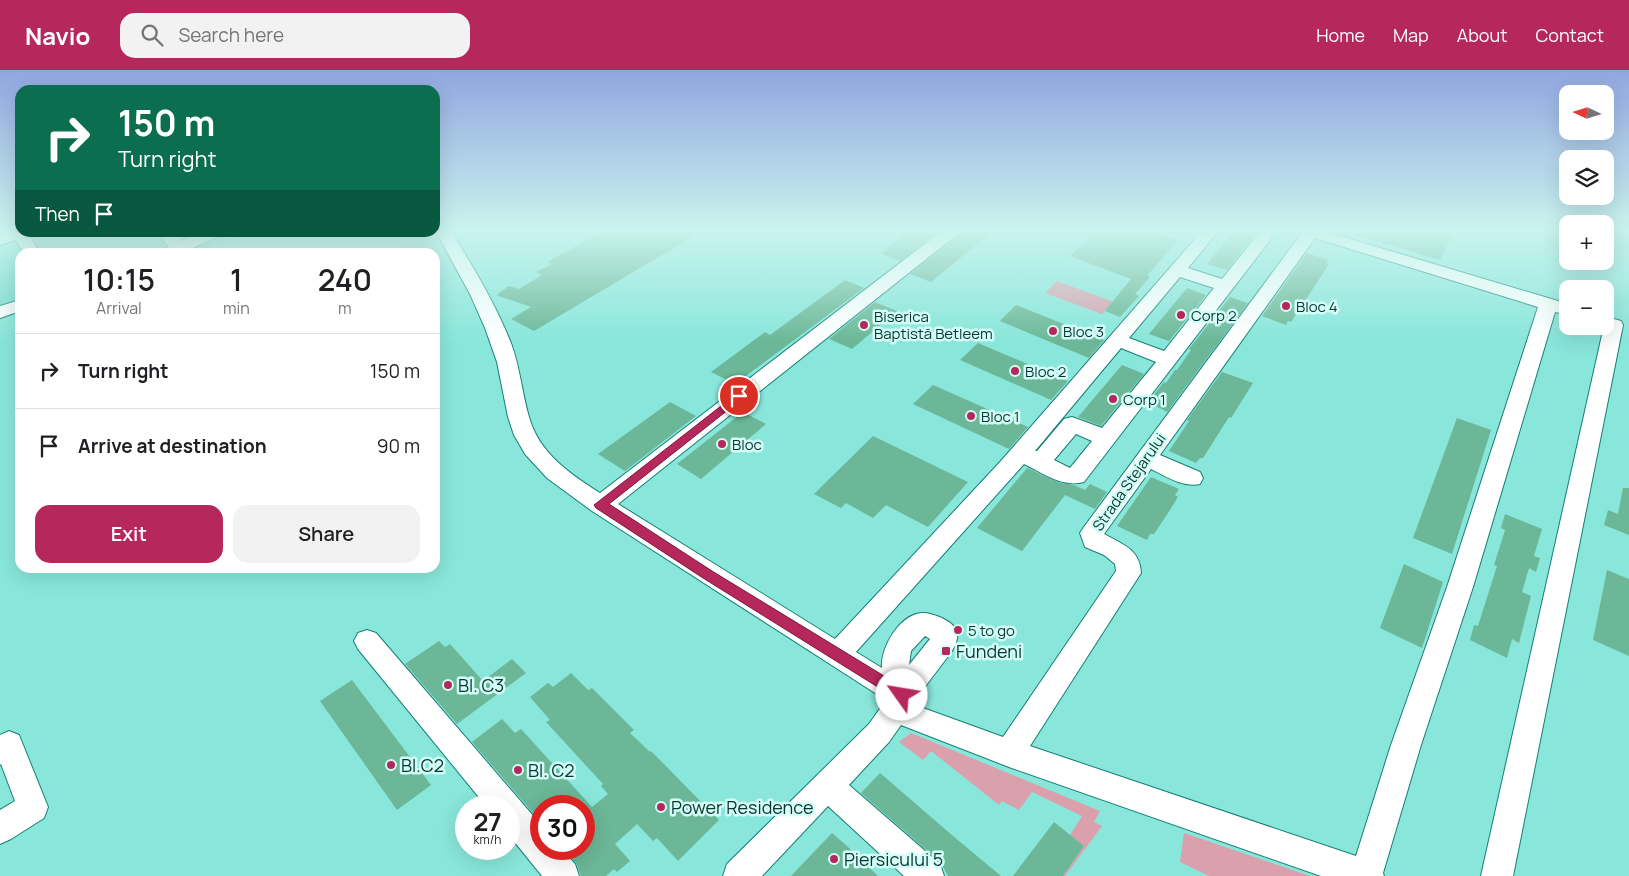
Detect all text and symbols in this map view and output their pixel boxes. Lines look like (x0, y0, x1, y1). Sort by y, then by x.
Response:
search box (120, 13, 470, 58)
text: Navio (25, 19, 90, 52)
icon: search (138, 21, 166, 49)
text: Search here (178, 22, 284, 48)
text: Home (1316, 23, 1365, 47)
text: Map (1393, 23, 1429, 47)
text: About (1457, 23, 1507, 47)
text: Contact (1535, 23, 1604, 47)
north arrow (1559, 85, 1614, 140)
map controls (1559, 85, 1614, 335)
text: 150 m (118, 99, 215, 147)
icon: right (35, 105, 100, 170)
text: Turn right (118, 144, 216, 174)
button: layers (1559, 150, 1614, 205)
icon: arrive (90, 200, 118, 228)
text: Then (35, 201, 80, 227)
button: + (1559, 215, 1614, 270)
text: 10:15 (83, 259, 155, 300)
text: 1 (230, 259, 243, 300)
text: 240 (318, 259, 372, 300)
button: − (1559, 280, 1614, 335)
place label: Bloc 4 (1296, 296, 1338, 317)
text: Arrival (96, 297, 142, 319)
text: min (223, 297, 250, 319)
text: m (338, 297, 352, 319)
marker: Bloc 4 (1280, 300, 1292, 312)
place label: Corp 2 (1191, 305, 1236, 326)
place label: Biserica Baptistă Betleem (874, 306, 993, 344)
marker: Corp 2 (1175, 309, 1187, 321)
marker: Biserica Baptistă Betleem (858, 319, 870, 331)
place label: Bloc 3 (1063, 321, 1104, 342)
marker: Bloc 3 (1047, 325, 1059, 337)
icon: right (35, 357, 63, 385)
text: Turn right (78, 358, 168, 384)
text: 150 m (370, 358, 420, 384)
place label: Bloc 2 (1025, 361, 1066, 382)
marker: Bloc 2 (1009, 365, 1021, 377)
pin (718, 375, 760, 417)
icon: arrive (725, 382, 753, 410)
place label: Corp 1 (1123, 389, 1166, 410)
marker: Corp 1 (1107, 393, 1119, 405)
place label: Bloc 1 (981, 406, 1020, 427)
marker: Bloc 1 (965, 410, 977, 422)
street label: Strada Stejarului (1087, 429, 1171, 535)
icon: arrive (35, 432, 63, 460)
text: Arrive at destination (78, 433, 267, 459)
text: 90 m (377, 433, 420, 459)
place label: Bloc (732, 434, 762, 455)
marker: Bloc (716, 438, 728, 450)
button: Exit (35, 505, 223, 563)
button: Share (233, 505, 420, 563)
place label: 5 to go (968, 620, 1015, 641)
marker: 5 to go (952, 624, 964, 636)
place label: Fundeni (956, 639, 1022, 663)
marker: Fundeni (940, 645, 952, 657)
position arrow (875, 668, 927, 720)
place label: Bl. C3 (458, 673, 504, 697)
marker: Bl. C3 (442, 679, 454, 691)
place label: Bl.C2 (401, 753, 444, 777)
place label: Bl. C2 (528, 758, 575, 782)
marker: Bl.C2 (385, 759, 397, 771)
marker: Bl. C2 (512, 764, 524, 776)
speed limit sign: 30 (530, 795, 595, 860)
place label: Power Residence (671, 795, 813, 819)
marker: Power Residence (655, 801, 667, 813)
text: 27 (473, 804, 502, 839)
text: km/h (474, 831, 501, 848)
place label: Piersicului 5 (844, 847, 943, 871)
marker: Piersicului 5 (828, 853, 840, 865)

